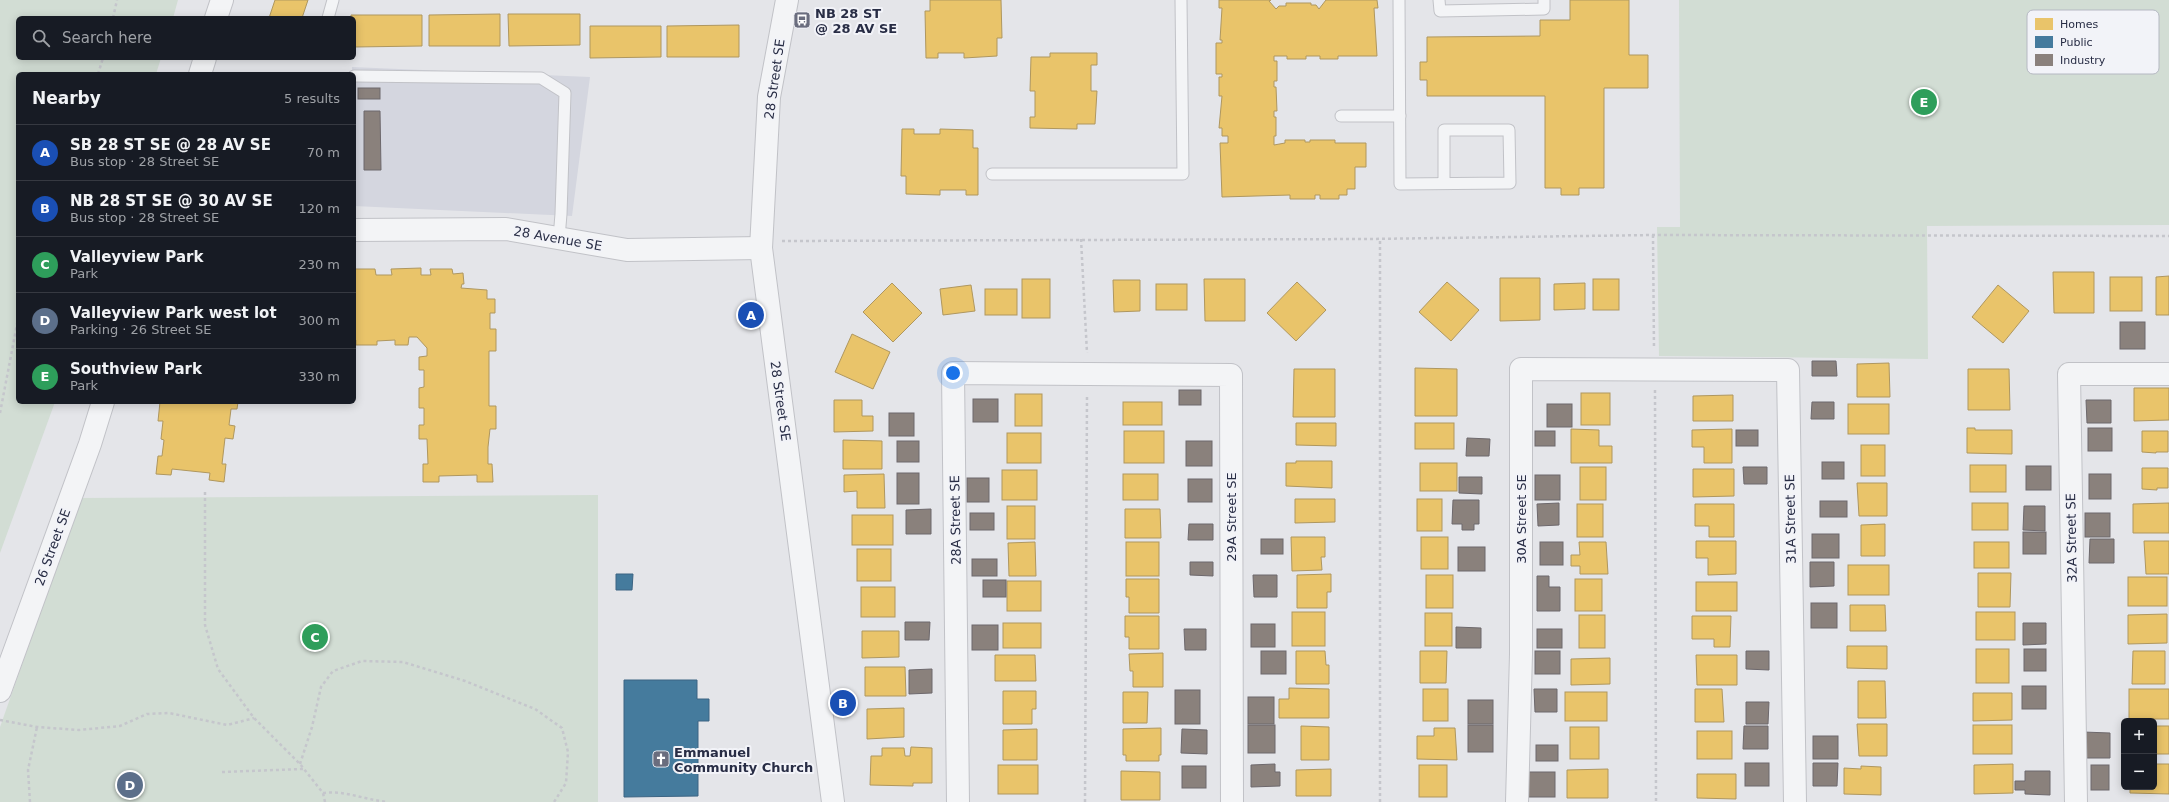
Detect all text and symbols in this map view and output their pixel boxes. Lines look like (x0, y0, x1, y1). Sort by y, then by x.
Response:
place label: NB 28 ST @ 28 AV SE (815, 6, 897, 36)
bus stop icon: NB 28 ST @ 28 AV SE (792, 10, 812, 30)
legend (2027, 10, 2159, 74)
search box (16, 16, 356, 60)
text: Homes (2060, 18, 2098, 31)
icon: search (30, 27, 52, 49)
text: Search here (62, 29, 152, 47)
text: Public (2060, 36, 2093, 49)
street label: 28 Street SE (761, 38, 788, 120)
text: Industry (2060, 54, 2106, 67)
pin: E (1911, 87, 1937, 117)
text: Nearby (32, 88, 101, 108)
text: 5 results (284, 91, 340, 106)
text: SB 28 ST SE @ 28 AV SE (70, 136, 271, 154)
text: A (40, 145, 50, 160)
text: 70 m (307, 145, 340, 160)
text: Bus stop · 28 Street SE (70, 154, 219, 169)
text: NB 28 ST SE @ 30 AV SE (70, 192, 273, 210)
text: B (40, 201, 50, 216)
text: 120 m (298, 201, 340, 216)
text: Bus stop · 28 Street SE (70, 210, 219, 225)
street label: 28 Avenue SE (513, 223, 603, 254)
text: Valleyview Park (70, 248, 203, 266)
text: C (40, 257, 50, 272)
text: 230 m (298, 257, 340, 272)
text: Park (70, 266, 98, 281)
pin: A (738, 300, 764, 330)
text: Valleyview Park west lot (70, 304, 277, 322)
text: D (40, 313, 50, 328)
text: 300 m (298, 313, 340, 328)
text: Parking · 26 Street SE (70, 322, 211, 337)
text: Southview Park (70, 360, 202, 378)
street label: 28 Street SE (767, 360, 794, 442)
your location (943, 363, 963, 383)
text: E (41, 369, 49, 384)
text: 330 m (298, 369, 340, 384)
text: Park (70, 378, 98, 393)
street label: 29A Street SE (1224, 472, 1239, 562)
street label: 30A Street SE (1514, 474, 1529, 564)
street label: 31A Street SE (1782, 474, 1799, 564)
street label: 28A Street SE (947, 475, 964, 565)
street label: 32A Street SE (2063, 493, 2080, 583)
street label: 26 Street SE (32, 507, 73, 588)
pin: C (302, 622, 328, 652)
pin: B (830, 688, 856, 718)
map controls (2121, 718, 2157, 790)
button: + (2121, 718, 2157, 754)
place label: Emmanuel Community Church (674, 745, 813, 775)
church icon: Emmanuel Community Church (651, 749, 671, 769)
button: − (2121, 754, 2157, 790)
pin: D (117, 770, 143, 800)

